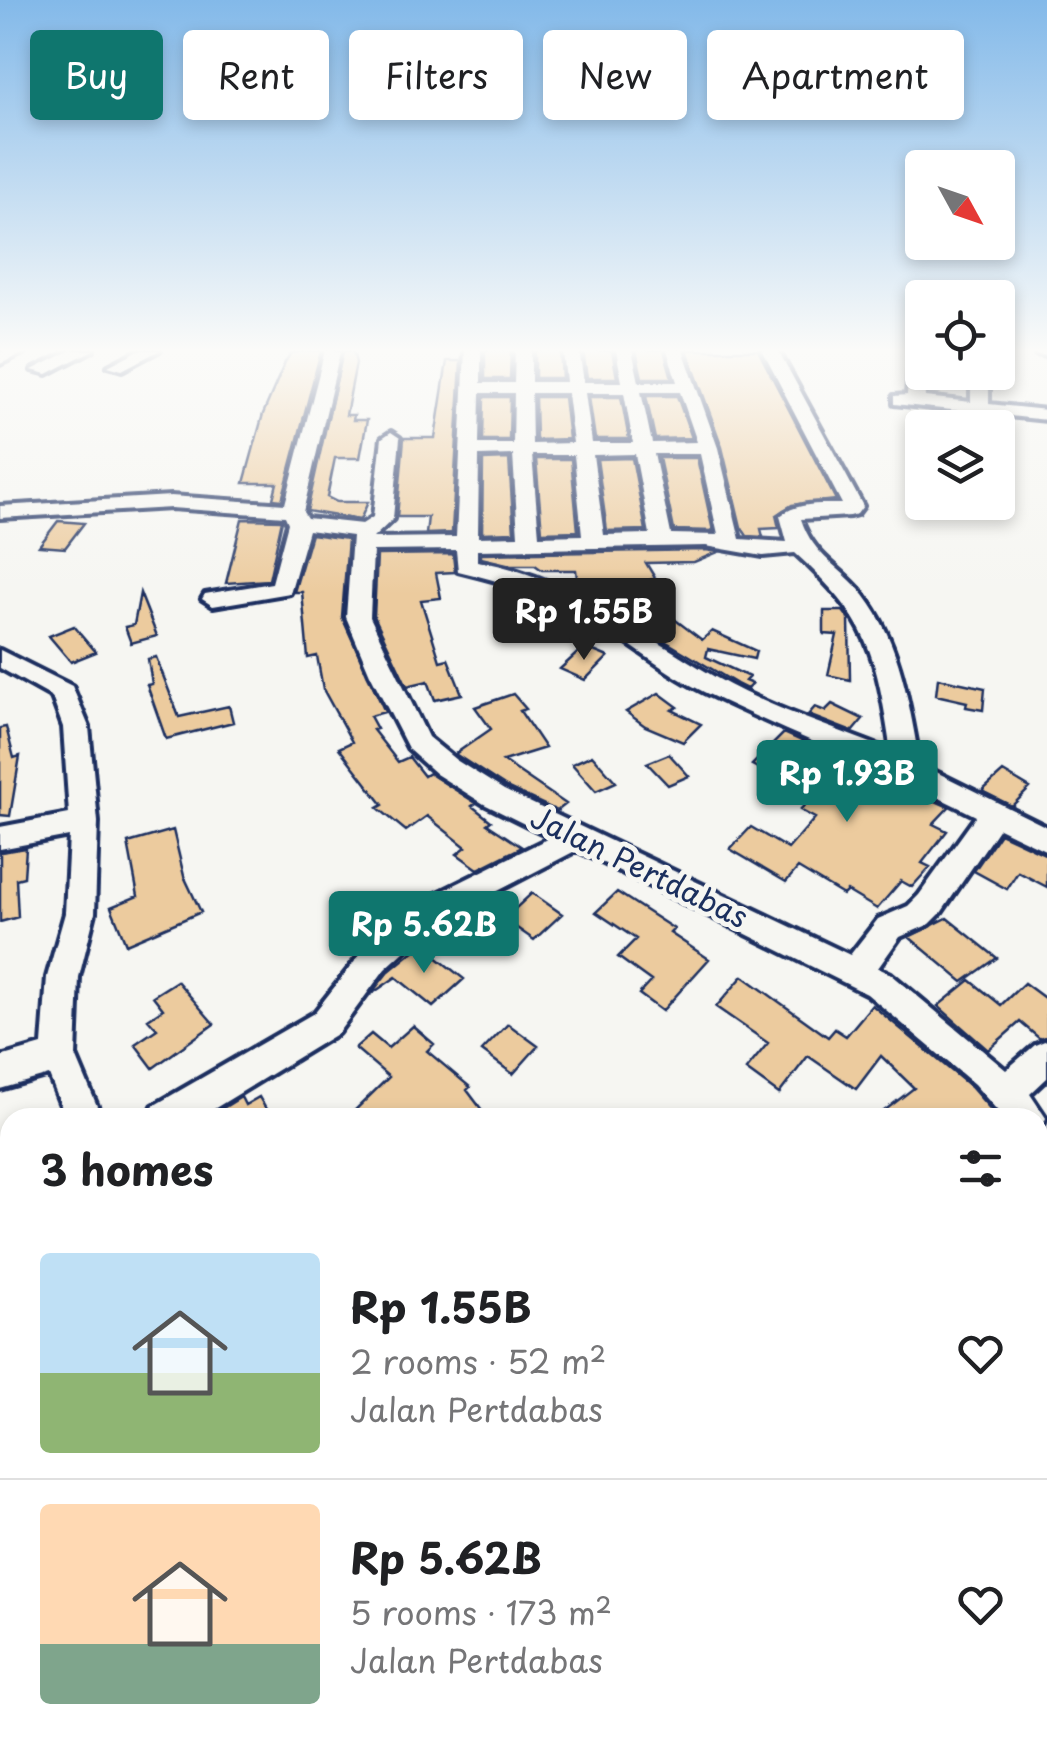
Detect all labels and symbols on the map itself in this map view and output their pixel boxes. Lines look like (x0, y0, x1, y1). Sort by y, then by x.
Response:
north arrow (905, 150, 1015, 260)
pin: Rp 1.55B (481, 578, 687, 663)
pin: Rp 1.93B (744, 740, 950, 825)
street label: Jalan Pertdabas (524, 794, 756, 938)
pin: Rp 5.62B (321, 891, 527, 976)

